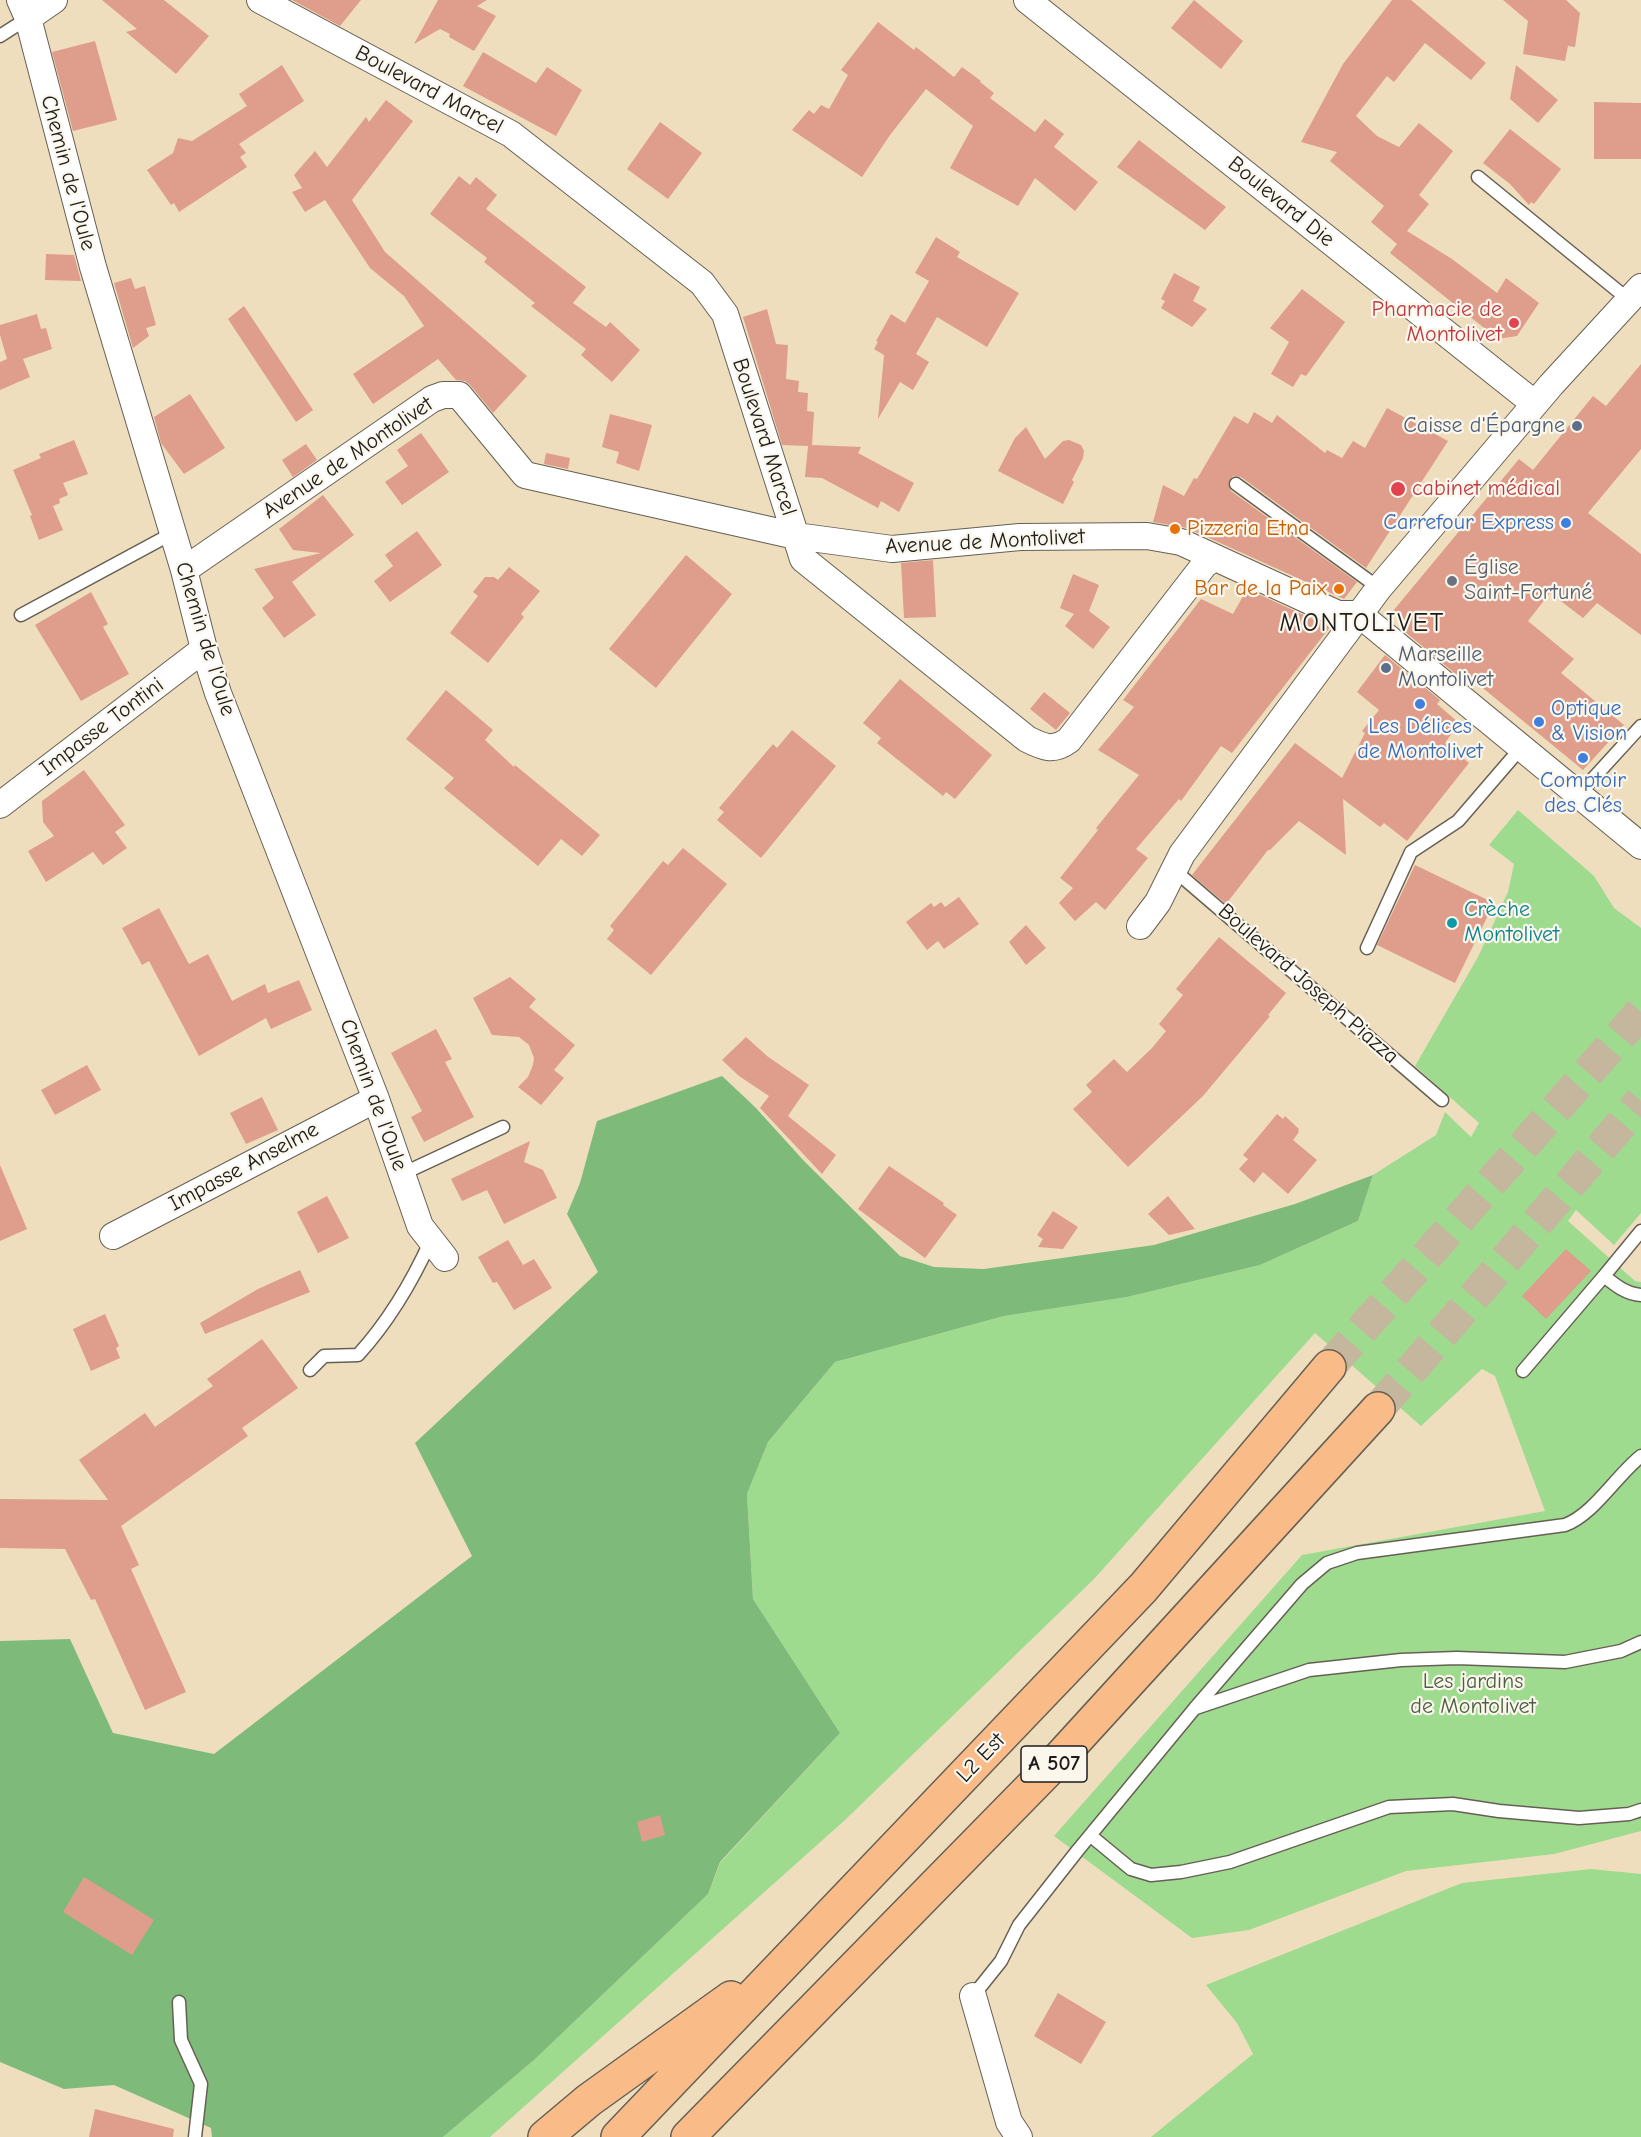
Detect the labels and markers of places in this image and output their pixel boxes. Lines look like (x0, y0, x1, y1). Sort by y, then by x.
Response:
place label: Pharmacie de Montolivet (1372, 297, 1502, 348)
marker: Pharmacie de Montolivet (1507, 316, 1521, 330)
place label: Caisse d'Épargne (1403, 413, 1565, 439)
marker: Caisse d'Épargne (1570, 419, 1584, 433)
place label: cabinet médical (1412, 476, 1560, 502)
marker: cabinet médical (1389, 480, 1407, 498)
place label: Carrefour Express (1383, 510, 1554, 536)
place label: Pizzeria Etna (1187, 516, 1309, 542)
marker: Carrefour Express (1559, 516, 1573, 530)
marker: Pizzeria Etna (1168, 522, 1182, 536)
place label: Église Saint-Fortuné (1464, 555, 1592, 606)
marker: Église Saint-Fortuné (1445, 574, 1459, 588)
place label: Bar de la Paix (1194, 576, 1327, 602)
marker: Bar de la Paix (1332, 582, 1346, 596)
place label: Marseille Montolivet (1398, 642, 1493, 694)
marker: Marseille Montolivet (1379, 661, 1393, 675)
place label: Optique & Vision (1551, 696, 1627, 748)
marker: Les Délices de Montolivet (1413, 697, 1427, 711)
place label: Les Délices de Montolivet (1357, 714, 1483, 766)
marker: Optique & Vision (1532, 715, 1546, 729)
marker: Comptoir des Clés (1576, 751, 1590, 765)
place label: Comptoir des Clés (1540, 768, 1626, 819)
place label: Crèche Montolivet (1464, 897, 1559, 948)
marker: Crèche Montolivet (1445, 916, 1459, 930)

